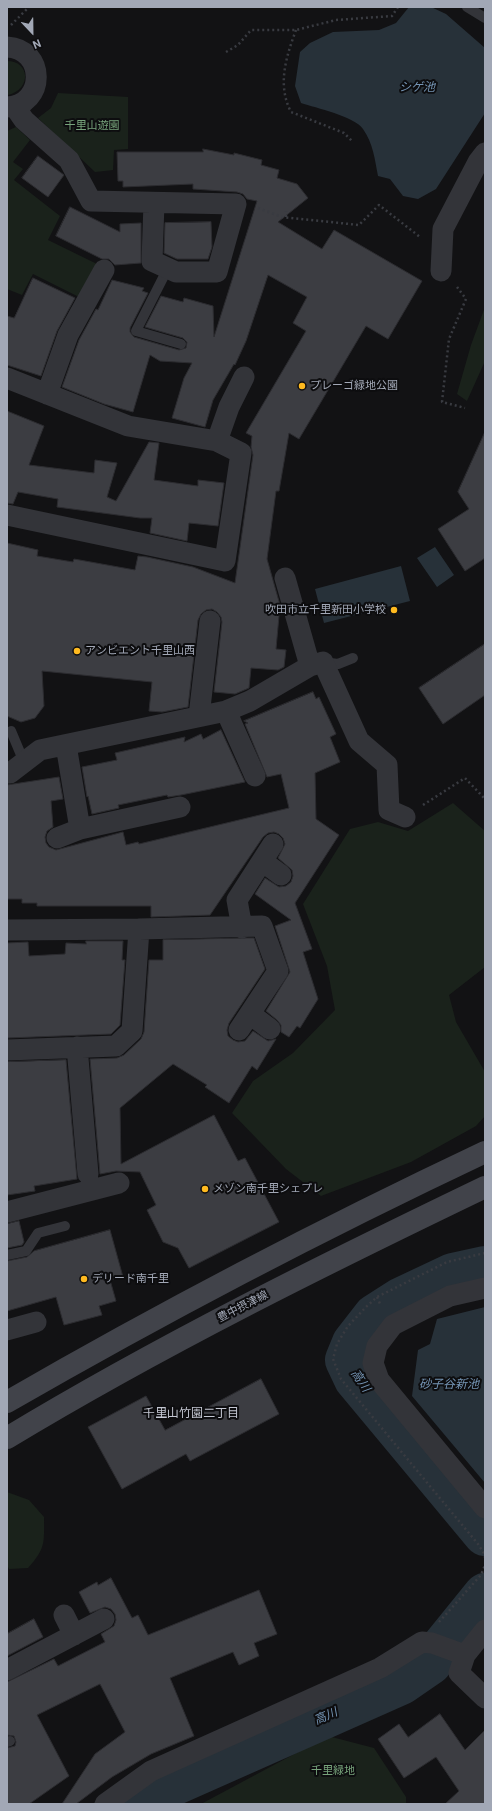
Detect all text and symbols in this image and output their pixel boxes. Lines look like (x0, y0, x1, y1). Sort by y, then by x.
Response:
north arrow (12, 12, 52, 52)
text: N (31, 36, 43, 51)
water label: シゲ池 (399, 81, 435, 95)
park label: 千里山遊園 (65, 119, 119, 133)
place label: プレーゴ緑地公園 (310, 379, 398, 393)
marker: プレーゴ緑地公園 (297, 381, 307, 391)
place label: 吹田市立千里新田小学校 (265, 603, 386, 617)
marker: 吹田市立千里新田小学校 (389, 605, 399, 615)
place label: アンビエント千里山西 (85, 644, 195, 658)
marker: アンビエント千里山西 (72, 646, 82, 656)
place label: メゾン南千里シェプレ (213, 1182, 323, 1196)
marker: メゾン南千里シェプレ (200, 1184, 210, 1194)
place label: デリード南千里 (92, 1272, 169, 1286)
marker: デリード南千里 (79, 1274, 89, 1284)
street label: 豊中摂津線 (216, 1289, 270, 1325)
water label: 高川 (347, 1367, 373, 1395)
water label: 砂子谷新池 (419, 1378, 479, 1392)
district label: 千里山竹園二丁目 (143, 1407, 239, 1421)
water label: 高川 (312, 1706, 340, 1728)
park label: 千里緑地 (311, 1764, 355, 1778)

